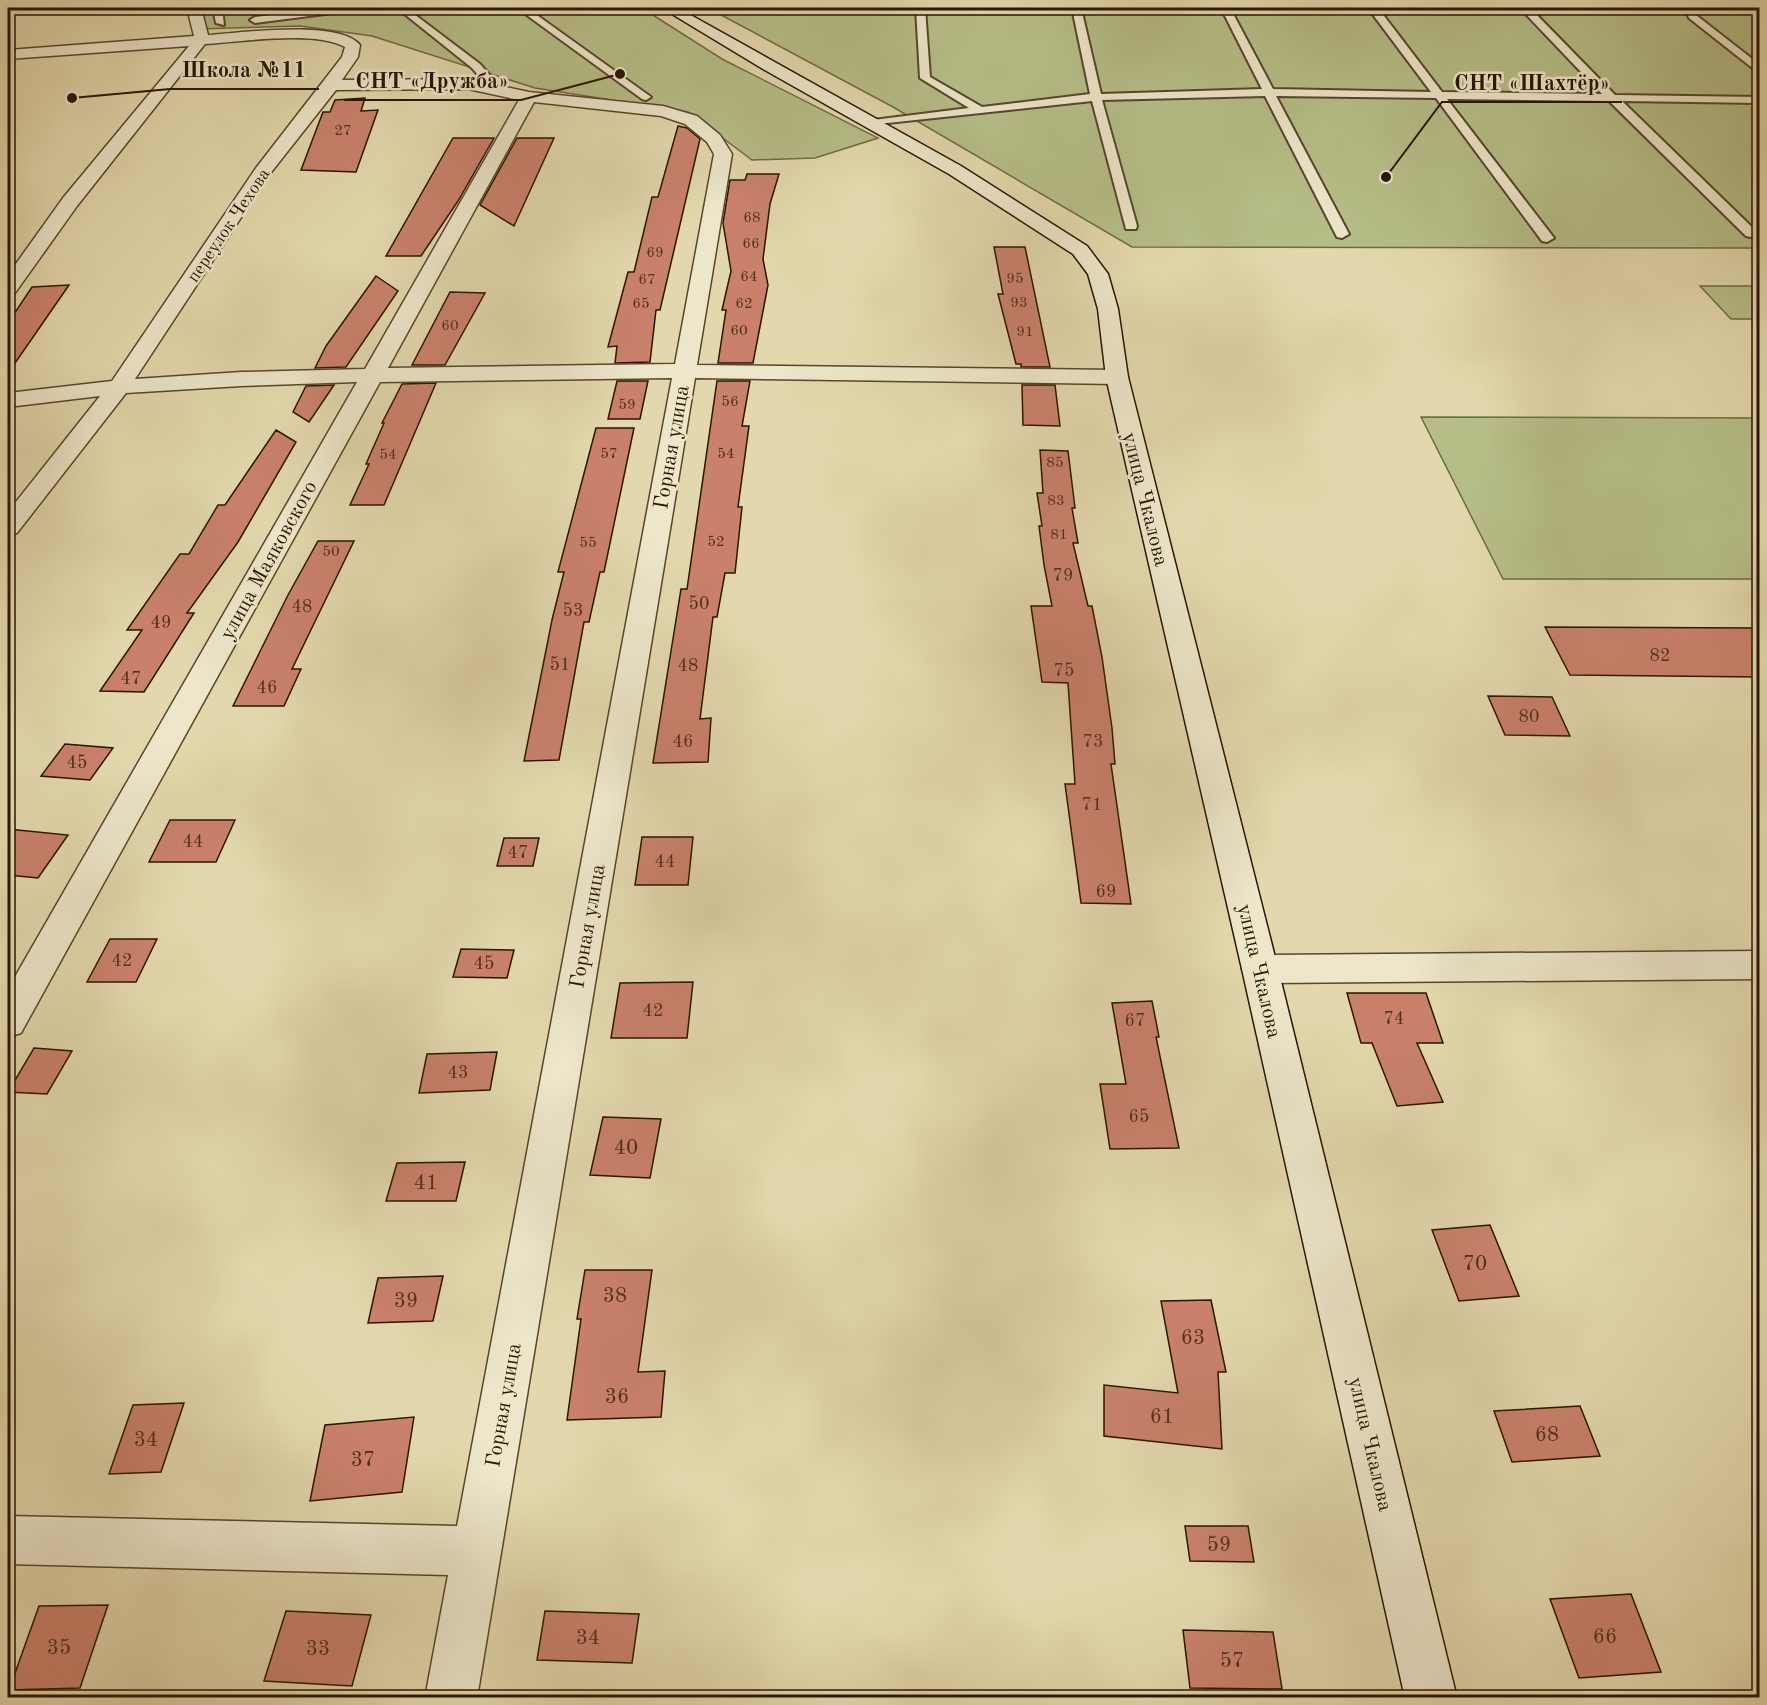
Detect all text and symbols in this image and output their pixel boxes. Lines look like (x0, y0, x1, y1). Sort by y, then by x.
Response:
callout: Школа №11 (170, 49, 319, 89)
text: Школа №11 (182, 60, 306, 82)
callout: СНТ «Дружба» (344, 60, 521, 100)
callout: СНТ «Шахтёр» (1442, 62, 1622, 102)
text: СНТ «Дружба» (355, 71, 509, 93)
text: СНТ «Шахтёр» (1454, 73, 1610, 95)
house number: 27 (334, 124, 352, 139)
street label: переулок Чехова (184, 165, 274, 286)
house number: 68 (743, 211, 761, 226)
house number: 66 (742, 237, 760, 252)
house number: 69 (646, 246, 664, 261)
house number: 64 (740, 270, 758, 285)
house number: 95 (1006, 272, 1024, 287)
house number: 67 (638, 273, 656, 288)
house number: 93 (1010, 296, 1028, 311)
house number: 65 (632, 297, 650, 312)
house number: 62 (735, 297, 753, 312)
house number: 60 (441, 319, 459, 334)
house number: 60 (730, 324, 748, 339)
house number: 91 (1016, 325, 1034, 340)
street label: Горная улица (651, 383, 694, 511)
house number: 56 (721, 395, 739, 410)
house number: 59 (618, 398, 636, 413)
street label: улица Чкалова (1118, 430, 1171, 569)
house number: 57 (600, 447, 618, 462)
house number: 54 (717, 447, 735, 462)
house number: 54 (379, 448, 397, 463)
house number: 85 (1046, 456, 1064, 471)
street label: улица Маяковского (217, 478, 322, 644)
house number: 83 (1047, 494, 1065, 509)
house number: 81 (1050, 528, 1068, 543)
house number: 52 (707, 535, 725, 550)
house number: 55 (579, 536, 597, 551)
house number: 50 (322, 545, 340, 560)
house number: 79 (1053, 567, 1073, 585)
house number: 50 (689, 595, 709, 613)
house number: 48 (292, 598, 312, 616)
house number: 53 (563, 602, 583, 620)
house number: 49 (151, 614, 171, 632)
house number: 82 (1650, 647, 1670, 665)
house number: 51 (550, 656, 570, 674)
house number: 48 (678, 657, 698, 675)
house number: 75 (1054, 662, 1074, 680)
house number: 47 (121, 670, 141, 688)
house number: 46 (257, 679, 277, 697)
house number: 80 (1519, 708, 1539, 726)
house number: 46 (673, 733, 693, 751)
house number: 73 (1083, 733, 1103, 751)
house number: 45 (67, 754, 87, 772)
house number: 71 (1082, 796, 1102, 814)
house number: 44 (183, 833, 203, 851)
house number: 47 (508, 844, 528, 862)
house number: 44 (655, 853, 675, 871)
street label: Горная улица (567, 862, 610, 990)
house number: 69 (1096, 883, 1116, 901)
street label: улица Чкалова (1233, 902, 1284, 1041)
house number: 42 (112, 952, 132, 970)
house number: 45 (474, 955, 494, 973)
house number: 42 (643, 1002, 663, 1020)
house number: 74 (1384, 1010, 1404, 1028)
house number: 67 (1125, 1012, 1145, 1030)
house number: 43 (448, 1064, 468, 1082)
house number: 65 (1129, 1108, 1149, 1126)
house number: 40 (614, 1138, 638, 1159)
house number: 41 (414, 1173, 438, 1194)
house number: 70 (1463, 1254, 1487, 1275)
house number: 38 (603, 1286, 627, 1307)
house number: 39 (394, 1291, 418, 1312)
house number: 63 (1181, 1328, 1205, 1349)
street label: Горная улица (483, 1341, 526, 1469)
street label: улица Чкалова (1344, 1375, 1395, 1514)
house number: 36 (605, 1387, 629, 1408)
house number: 61 (1150, 1407, 1174, 1428)
house number: 68 (1535, 1425, 1559, 1446)
house number: 34 (134, 1430, 158, 1451)
house number: 37 (351, 1450, 375, 1471)
house number: 59 (1207, 1535, 1231, 1556)
house number: 66 (1593, 1627, 1617, 1648)
house number: 34 (576, 1628, 600, 1649)
house number: 35 (47, 1638, 71, 1659)
house number: 33 (306, 1639, 330, 1660)
house number: 57 (1220, 1651, 1244, 1672)

